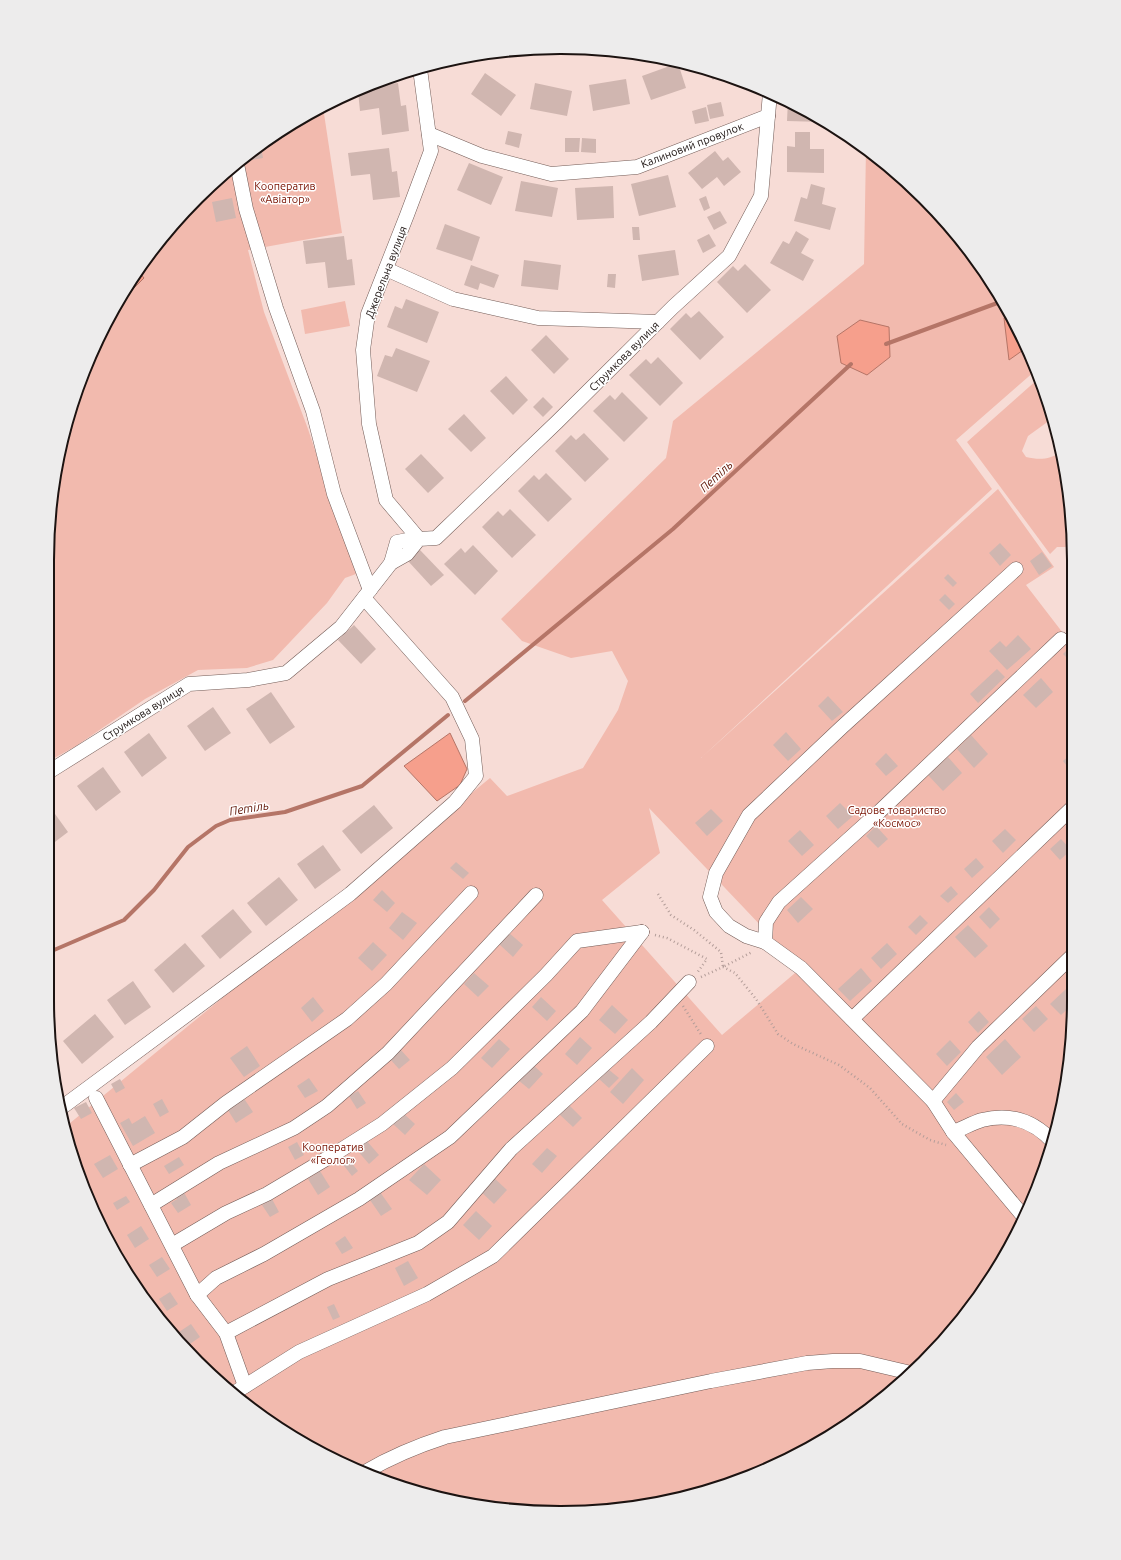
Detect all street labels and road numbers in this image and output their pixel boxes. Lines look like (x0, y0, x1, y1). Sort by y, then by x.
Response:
street label: Калиновий провулок (639, 120, 745, 170)
street label: Джерельна вулиця (363, 224, 409, 320)
street label: Струмкова вулиця (587, 319, 661, 393)
street label: Струмкова вулиця (100, 683, 186, 743)

